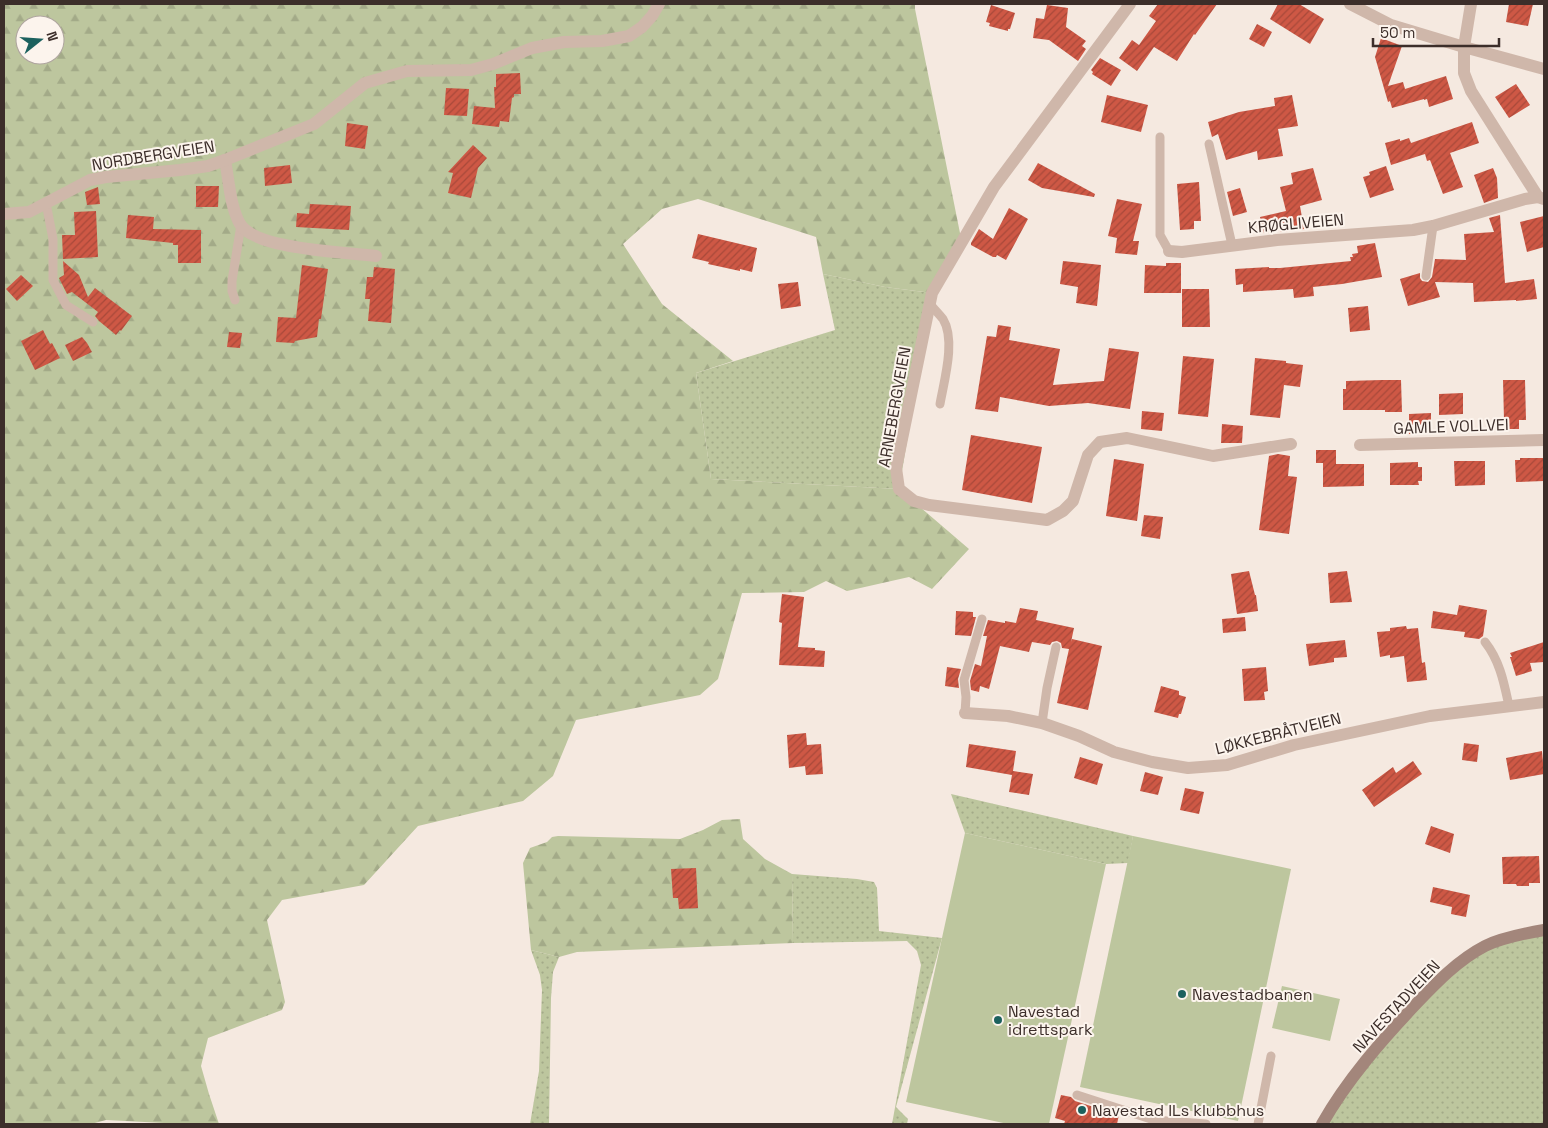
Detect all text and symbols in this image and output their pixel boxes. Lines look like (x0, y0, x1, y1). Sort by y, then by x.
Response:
north arrow (15, 15, 65, 65)
scale bar (1373, 15, 1499, 47)
text: 50 m (1380, 23, 1415, 42)
text: N (42, 29, 62, 43)
street label: NORDBERGVEIEN (90, 135, 216, 176)
street label: KRØGLIVEIEN (1247, 209, 1345, 238)
street label: ARNEBERGVEIEN (874, 345, 915, 469)
street label: GAMLE VOLLVEI (1393, 414, 1509, 439)
street label: LØKKEBRÅTVEIEN (1213, 708, 1343, 759)
street label: NAVESTADVEIEN (1348, 956, 1445, 1057)
place label: Navestadbanen (1192, 984, 1313, 1005)
marker: Navestadbanen (1176, 988, 1188, 1000)
place label: Navestad idrettspark (1008, 1001, 1093, 1040)
marker: Navestad idrettspark (992, 1014, 1004, 1026)
place label: Navestad ILs klubbhus (1092, 1100, 1264, 1121)
marker: Navestad ILs klubbhus (1076, 1104, 1088, 1116)

